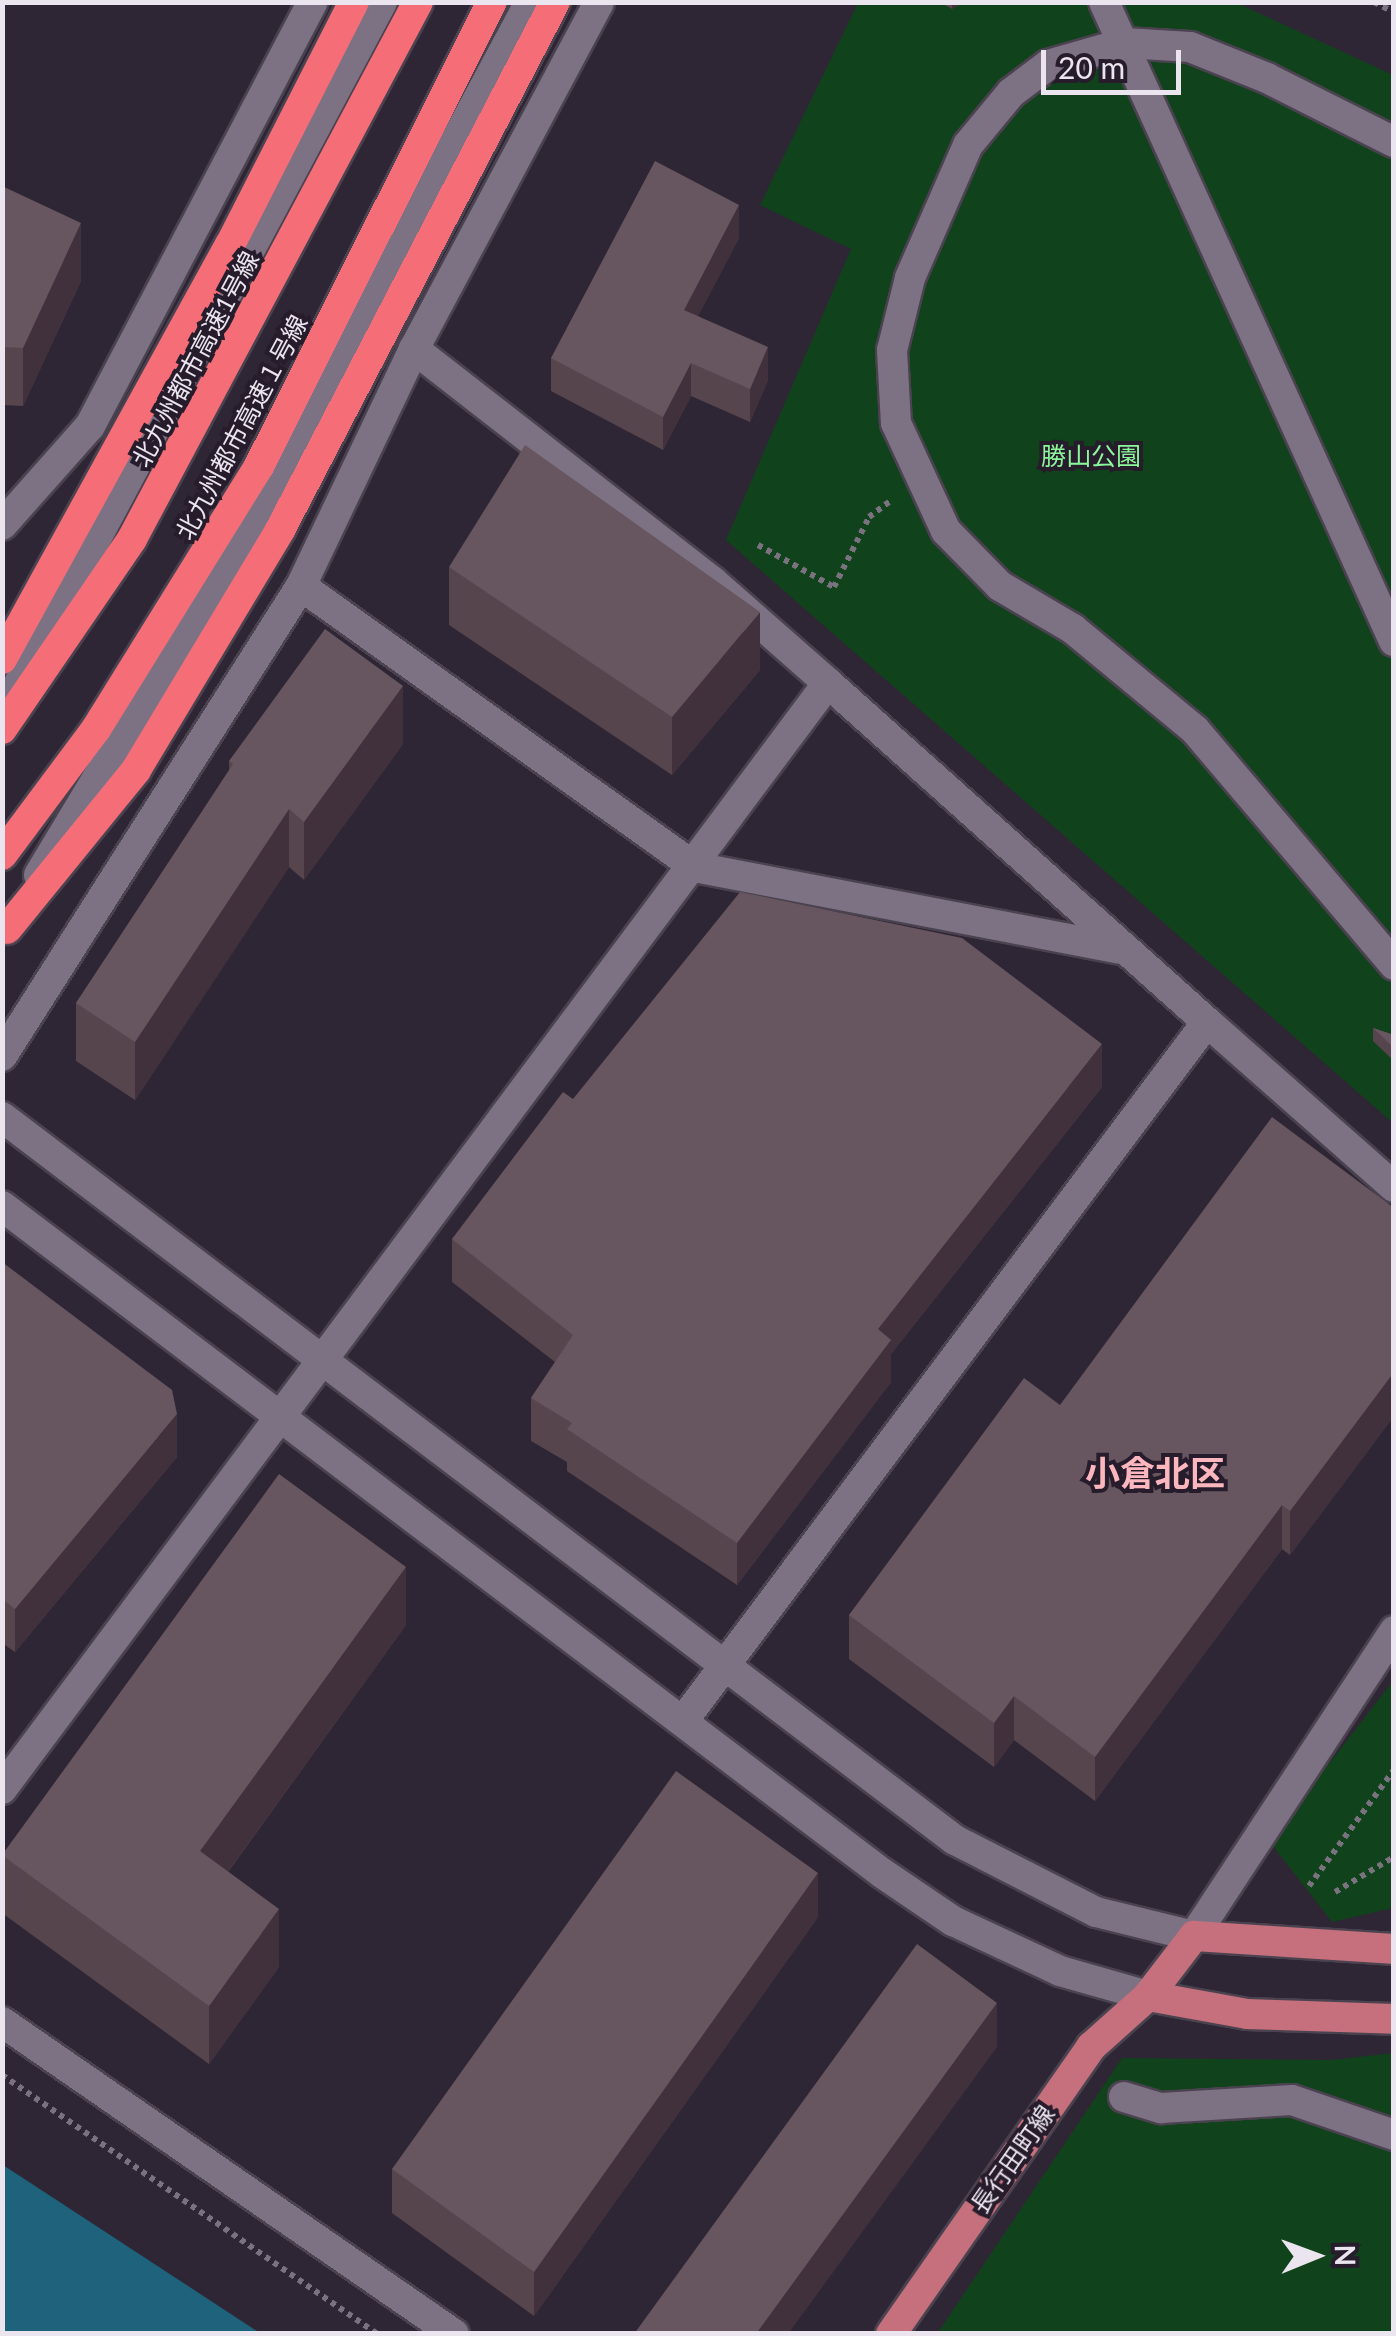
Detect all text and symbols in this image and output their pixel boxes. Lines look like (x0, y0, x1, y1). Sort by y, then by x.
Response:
scale bar (1046, 30, 1186, 92)
text: 20 m (1058, 49, 1125, 85)
street label: 北九州都市高速1号線 (126, 246, 264, 472)
street label: 北九州都市高速１号線 (169, 310, 313, 544)
park label: 勝山公園 (1041, 440, 1141, 470)
district label: 小倉北区 (1085, 1451, 1225, 1493)
street label: 長行田町線 (964, 2099, 1060, 2219)
north arrow (1266, 2206, 1366, 2306)
text: N (1329, 2244, 1363, 2267)

